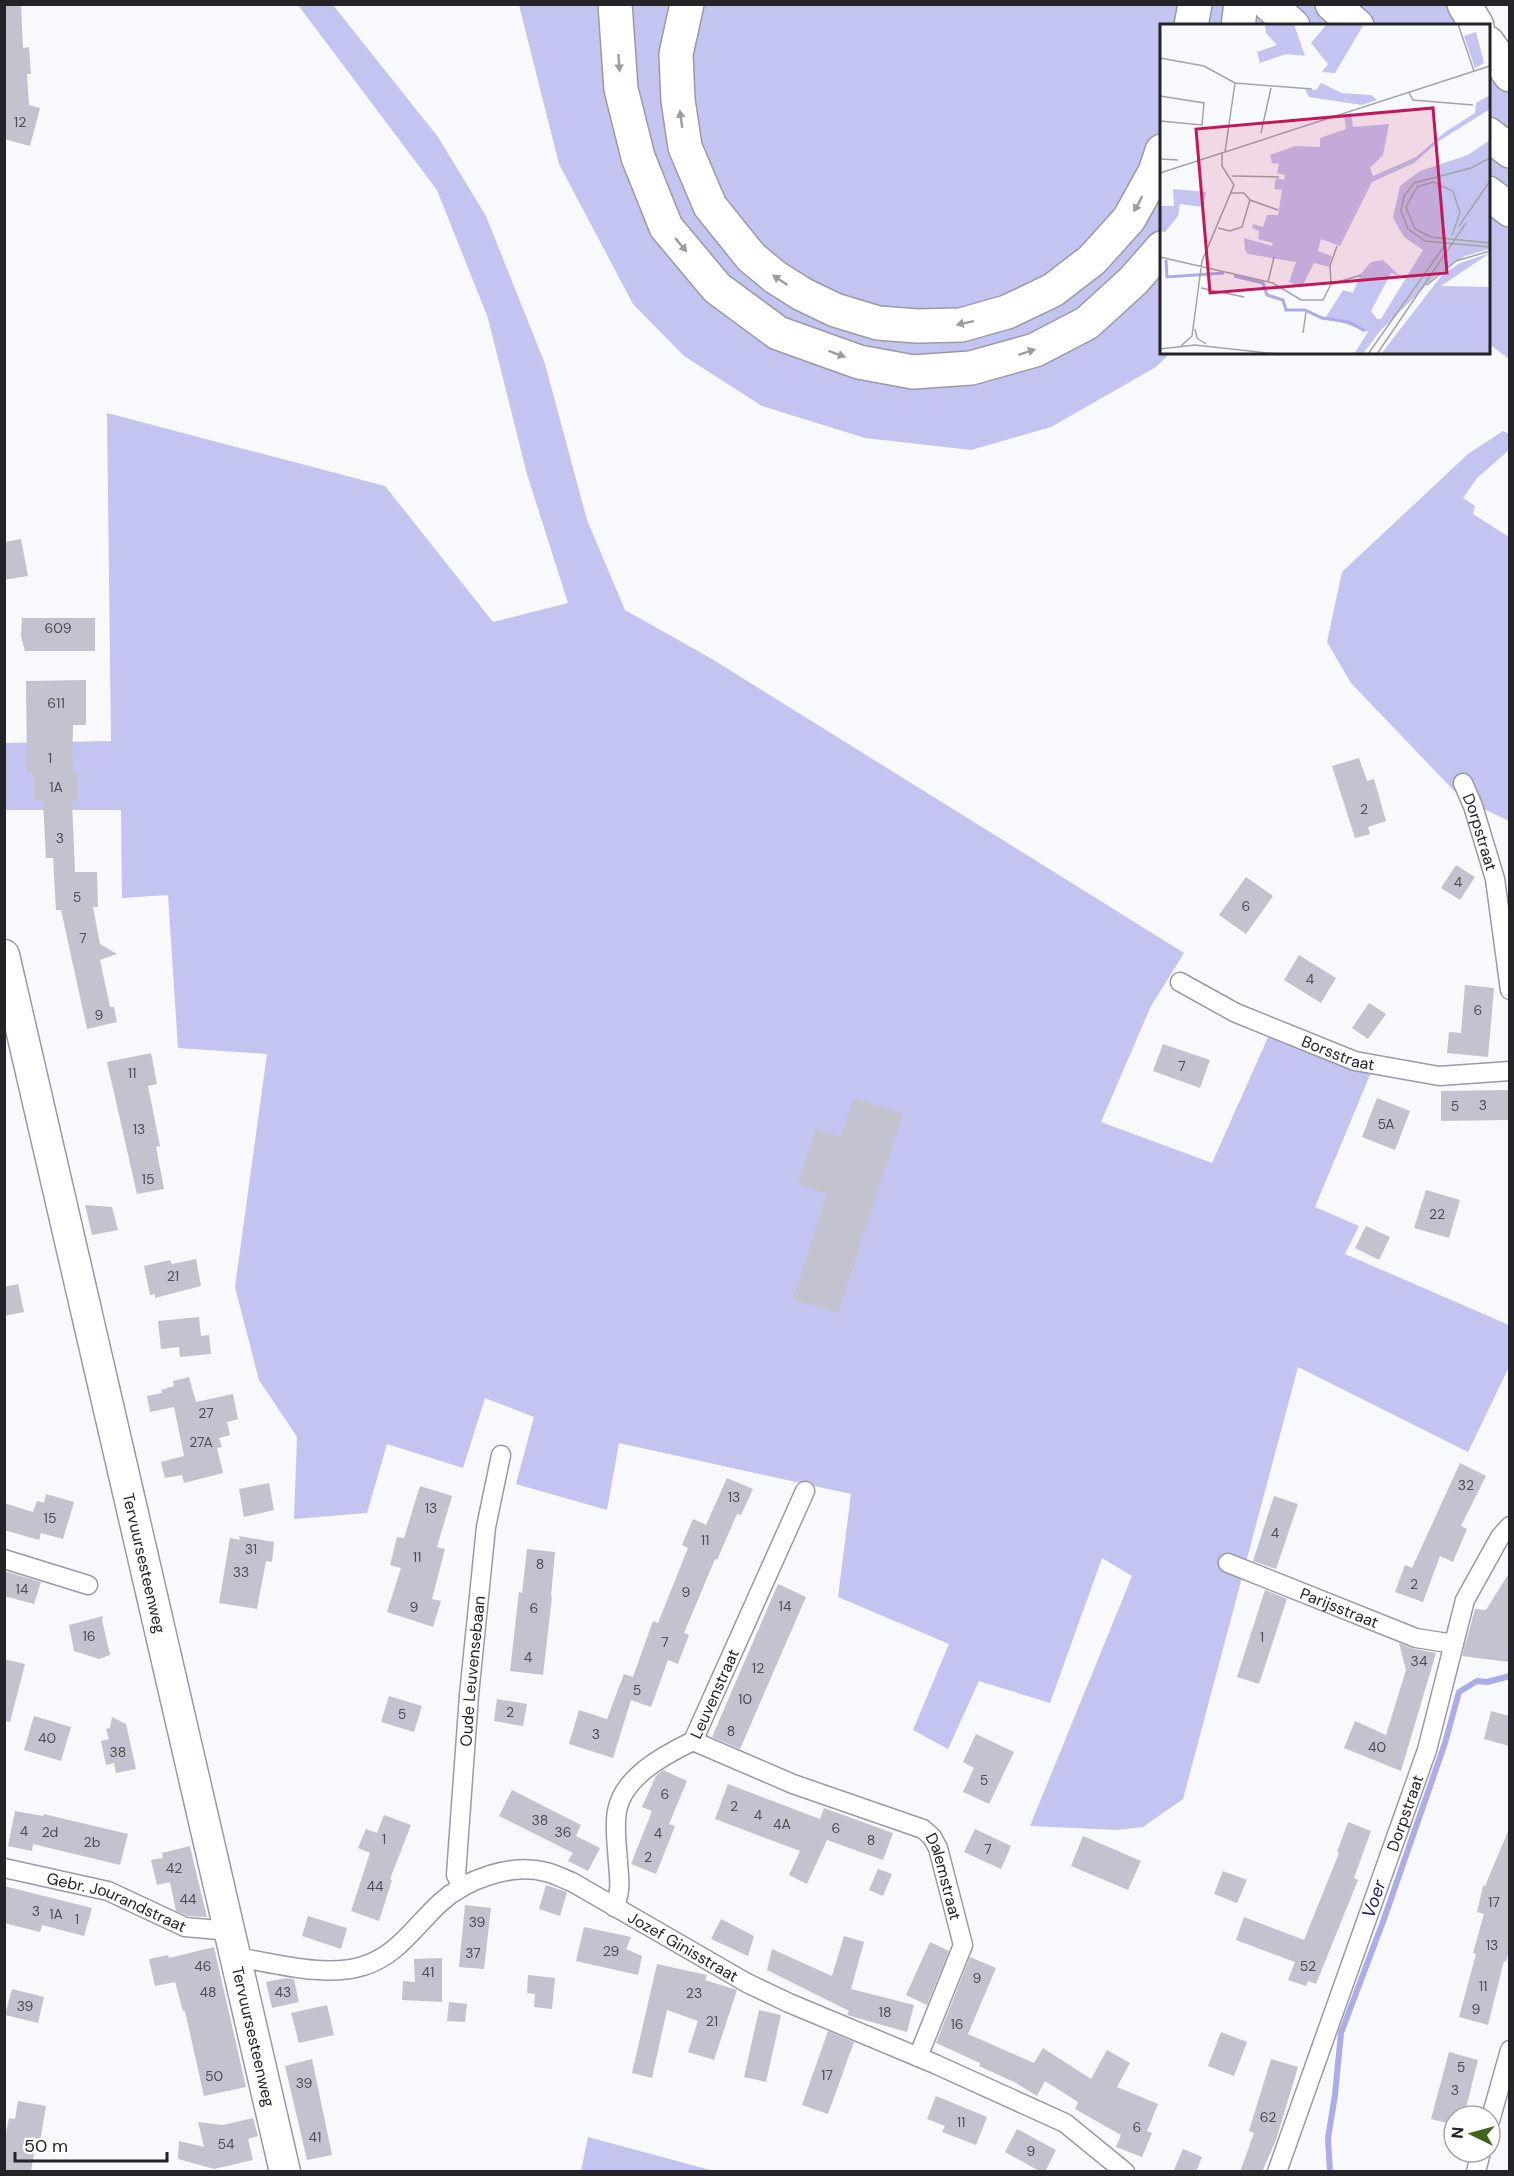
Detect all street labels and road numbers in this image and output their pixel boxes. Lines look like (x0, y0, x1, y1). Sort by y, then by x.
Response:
street label: Dorpstraat (1458, 790, 1502, 873)
street label: Borsstraat (1298, 1031, 1376, 1075)
street label: Tervuursesteenweg (118, 1491, 170, 1635)
street label: Parijsstraat (1297, 1583, 1382, 1633)
street label: Oude Leuvensebaan (455, 1595, 490, 1747)
street label: Leuvenstraat (685, 1646, 744, 1742)
street label: Dorpstraat (1382, 1772, 1428, 1854)
street label: Dalemstraat (921, 1829, 966, 1922)
street label: Gebr. Jourandstraat (45, 1868, 190, 1937)
street label: Jozef Ginisstraat (624, 1907, 742, 1987)
street label: Tervuursesteenweg (227, 1964, 280, 2109)

